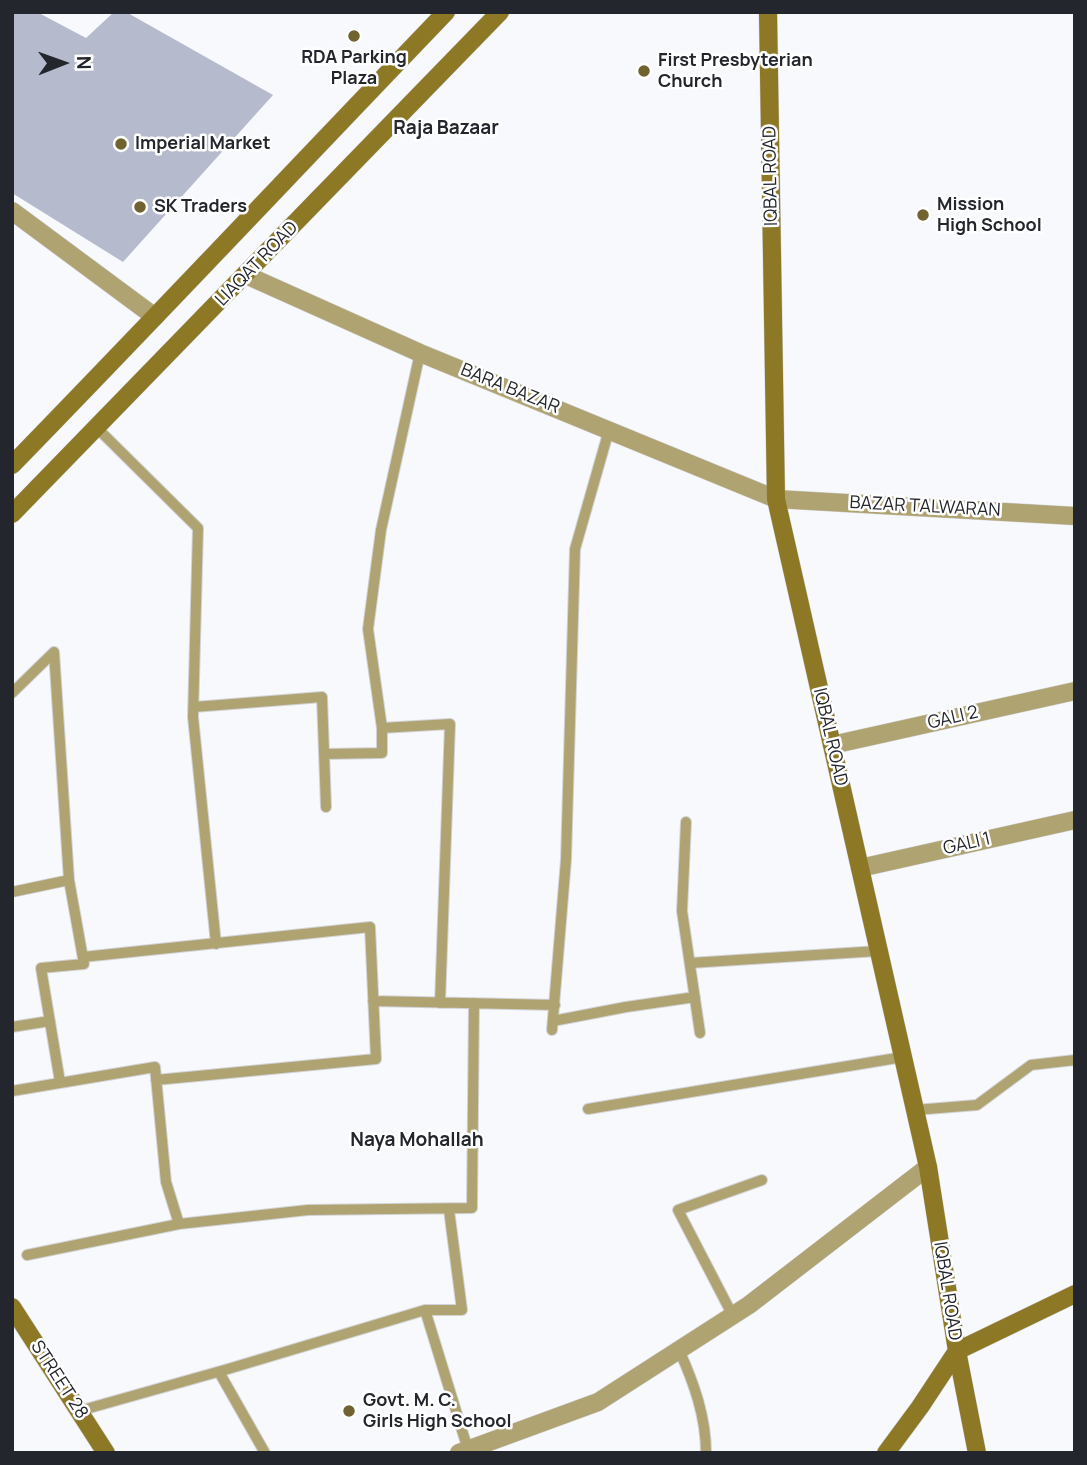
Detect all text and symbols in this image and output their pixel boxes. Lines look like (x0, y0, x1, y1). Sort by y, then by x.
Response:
north arrow (28, 28, 98, 98)
marker: RDA Parking Plaza (346, 28, 362, 44)
place label: RDA Parking Plaza (301, 47, 407, 90)
place label: First Presbyterian Church (658, 50, 813, 92)
text: N (71, 56, 97, 70)
marker: First Presbyterian Church (636, 63, 652, 79)
district label: Raja Bazaar (393, 118, 499, 140)
street label: IQBAL ROAD (759, 126, 783, 226)
place label: Imperial Market (135, 133, 270, 155)
marker: Imperial Market (113, 136, 129, 152)
place label: Mission High School (937, 194, 1042, 236)
place label: SK Traders (154, 196, 247, 218)
marker: SK Traders (132, 199, 148, 215)
marker: Mission High School (915, 207, 931, 223)
street label: LIAQAT ROAD (211, 217, 303, 311)
street label: BARA BAZAR (457, 359, 563, 419)
street label: BAZAR TALWARAN (849, 492, 1001, 522)
street label: IQBAL ROAD (808, 686, 852, 788)
street label: GALI 2 (926, 702, 980, 734)
street label: GALI 1 (941, 828, 993, 860)
district label: Naya Mohallah (350, 1130, 484, 1152)
street label: IQBAL ROAD (929, 1240, 965, 1342)
street label: STREET 28 (26, 1337, 92, 1423)
place label: Govt. M. C. Girls High School (363, 1390, 512, 1432)
marker: Govt. M. C. Girls High School (341, 1403, 357, 1419)

